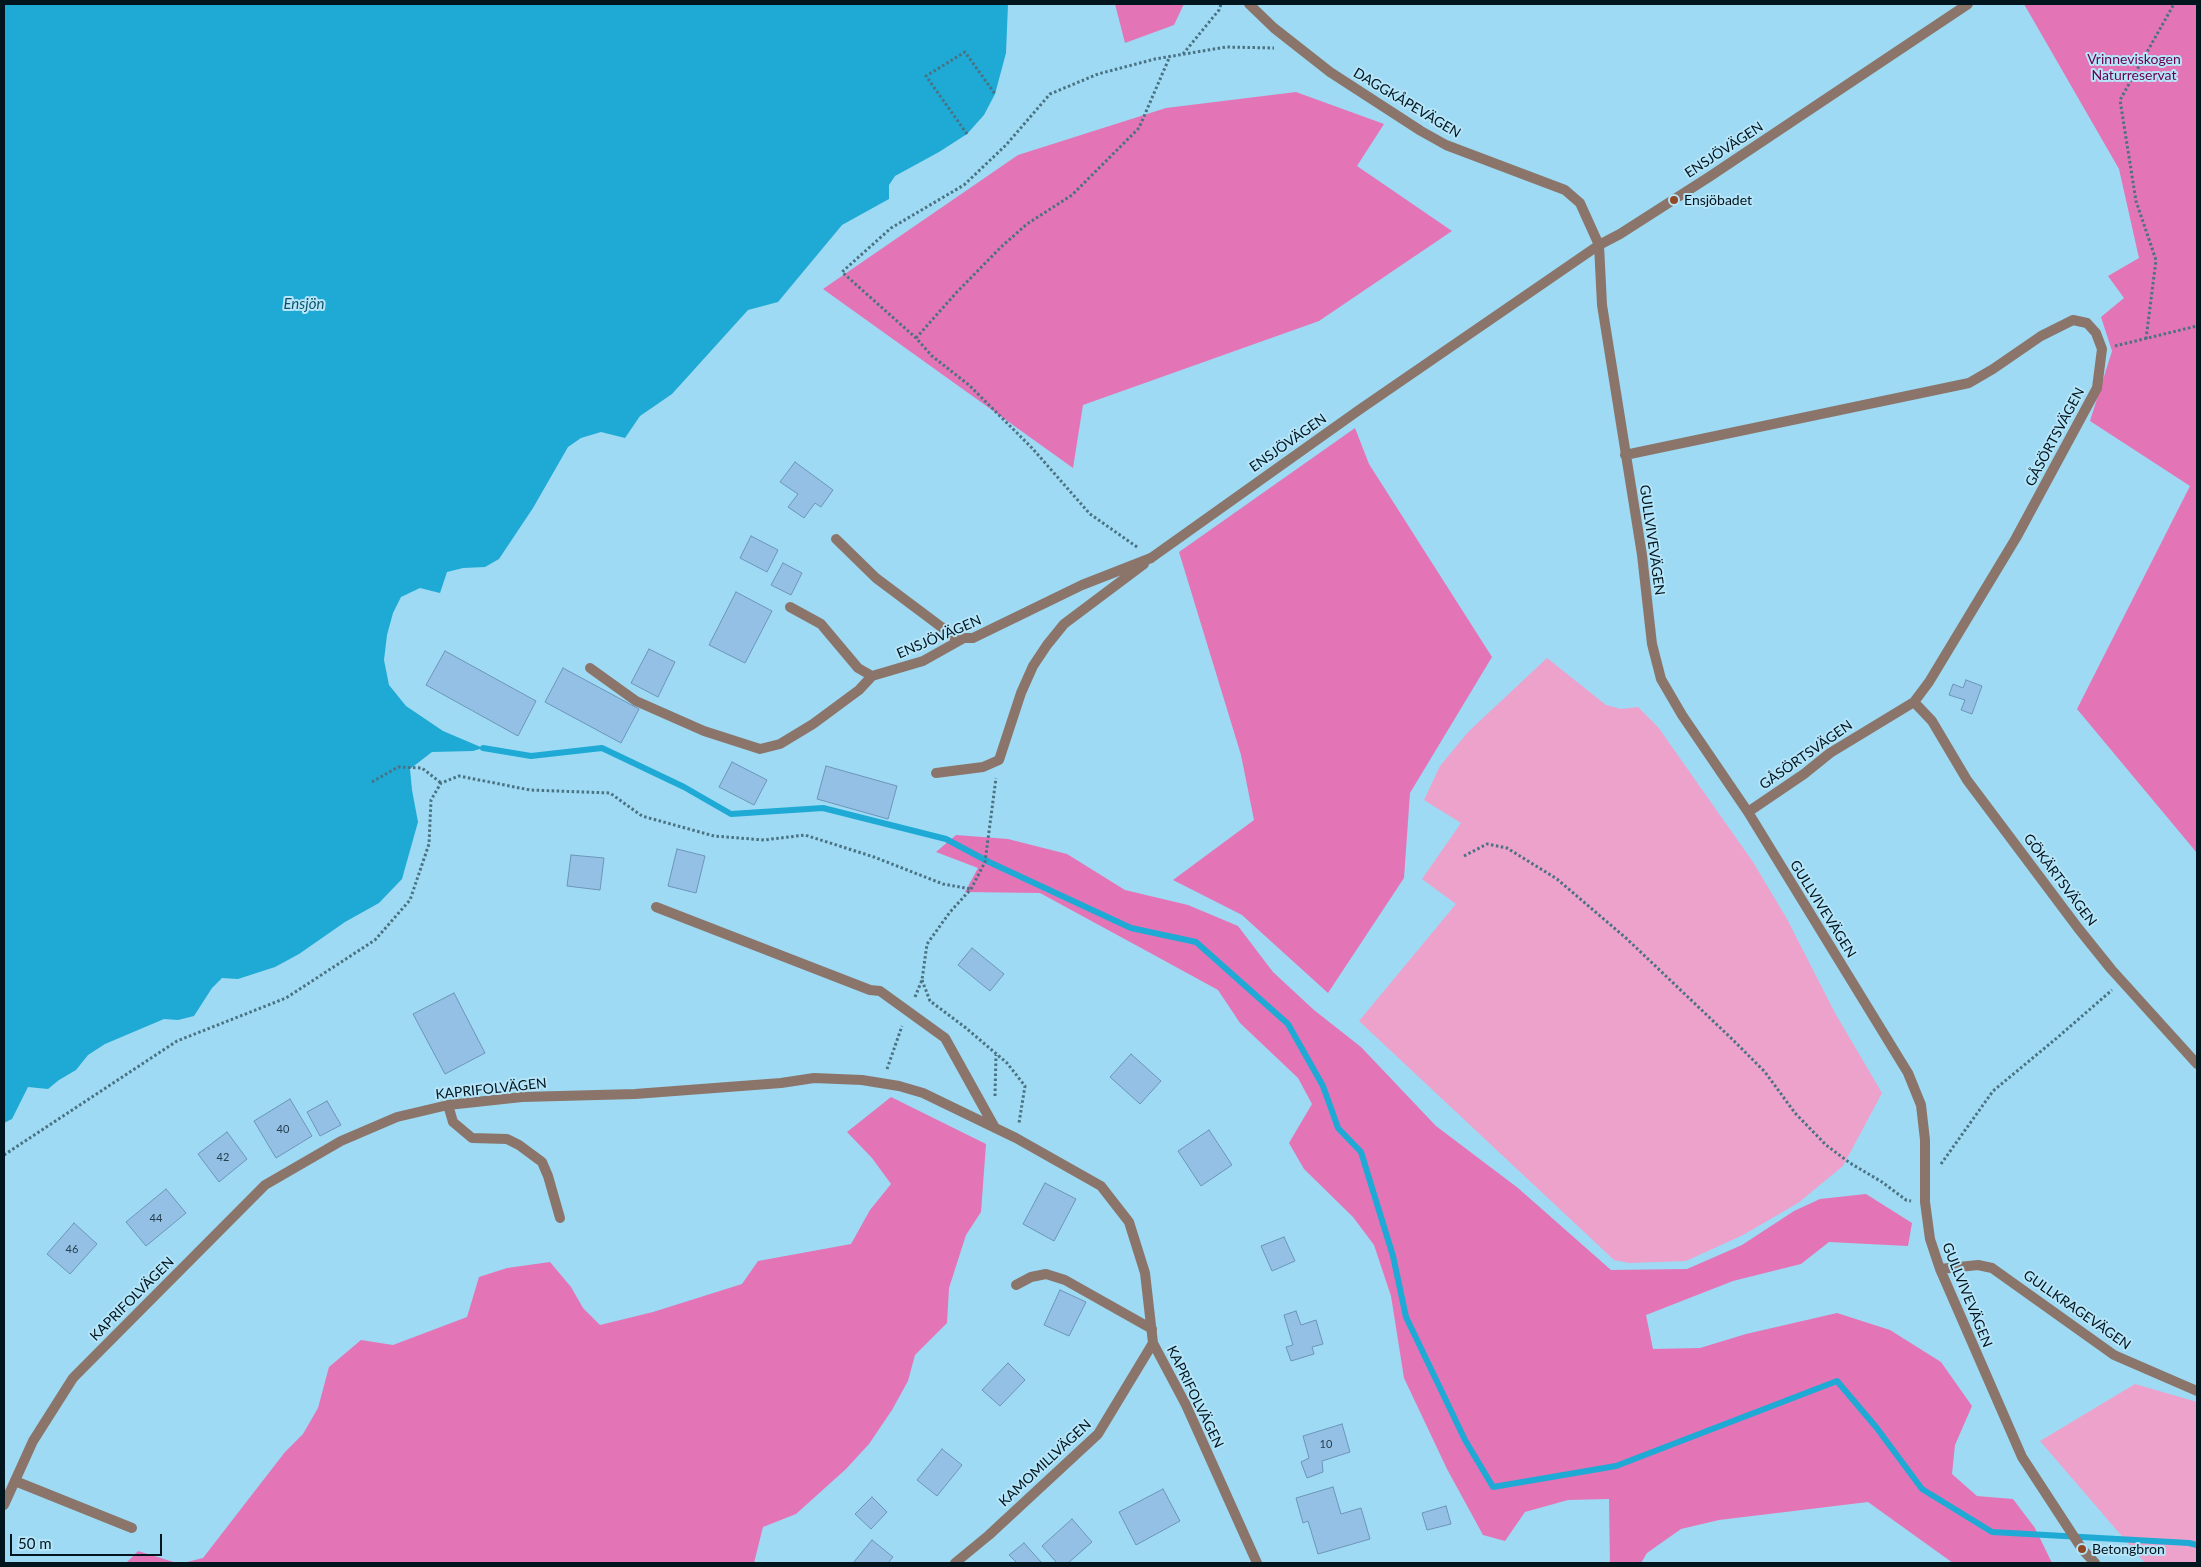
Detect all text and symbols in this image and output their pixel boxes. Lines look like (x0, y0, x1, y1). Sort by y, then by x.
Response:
park label: Vrinneviskogen Naturreservat (2087, 51, 2181, 84)
street label: DAGGKÅPEVÄGEN (1350, 64, 1464, 142)
street label: ENSJÖVÄGEN (1682, 118, 1766, 182)
place label: Ensjöbadet (1684, 192, 1752, 208)
marker: Ensjöbadet (1668, 194, 1680, 206)
water label: Ensjön (284, 295, 324, 313)
street label: GÅSÖRTSVÄGEN (2022, 385, 2088, 489)
street label: ENSJÖVÄGEN (1246, 410, 1330, 476)
street label: GULLVIVEVÄGEN (1636, 484, 1668, 596)
street label: ENSJÖVÄGEN (894, 612, 984, 662)
street label: GÅSÖRTSVÄGEN (1756, 717, 1856, 793)
street label: GÖKÄRTSVÄGEN (2020, 831, 2100, 929)
street label: GULLVIVEVÄGEN (1786, 857, 1860, 961)
street label: KAPRIFOLVÄGEN (435, 1075, 547, 1103)
house number: 40 (277, 1122, 289, 1136)
house number: 42 (217, 1150, 229, 1164)
house number: 44 (150, 1211, 162, 1225)
street label: GULLVIVEVÄGEN (1938, 1240, 1996, 1350)
house number: 46 (66, 1242, 78, 1256)
street label: KAPRIFOLVÄGEN (87, 1254, 177, 1344)
street label: GULLKRAGEVÄGEN (2020, 1267, 2134, 1353)
street label: KAPRIFOLVÄGEN (1163, 1343, 1227, 1451)
street label: KAMOMILLVÄGEN (995, 1416, 1095, 1510)
house number: 10 (1320, 1437, 1332, 1451)
scale bar (12, 1524, 165, 1556)
text: 50 m (18, 1534, 52, 1552)
place label: Betongbron (2092, 1541, 2165, 1557)
marker: Betongbron (2076, 1543, 2088, 1555)

